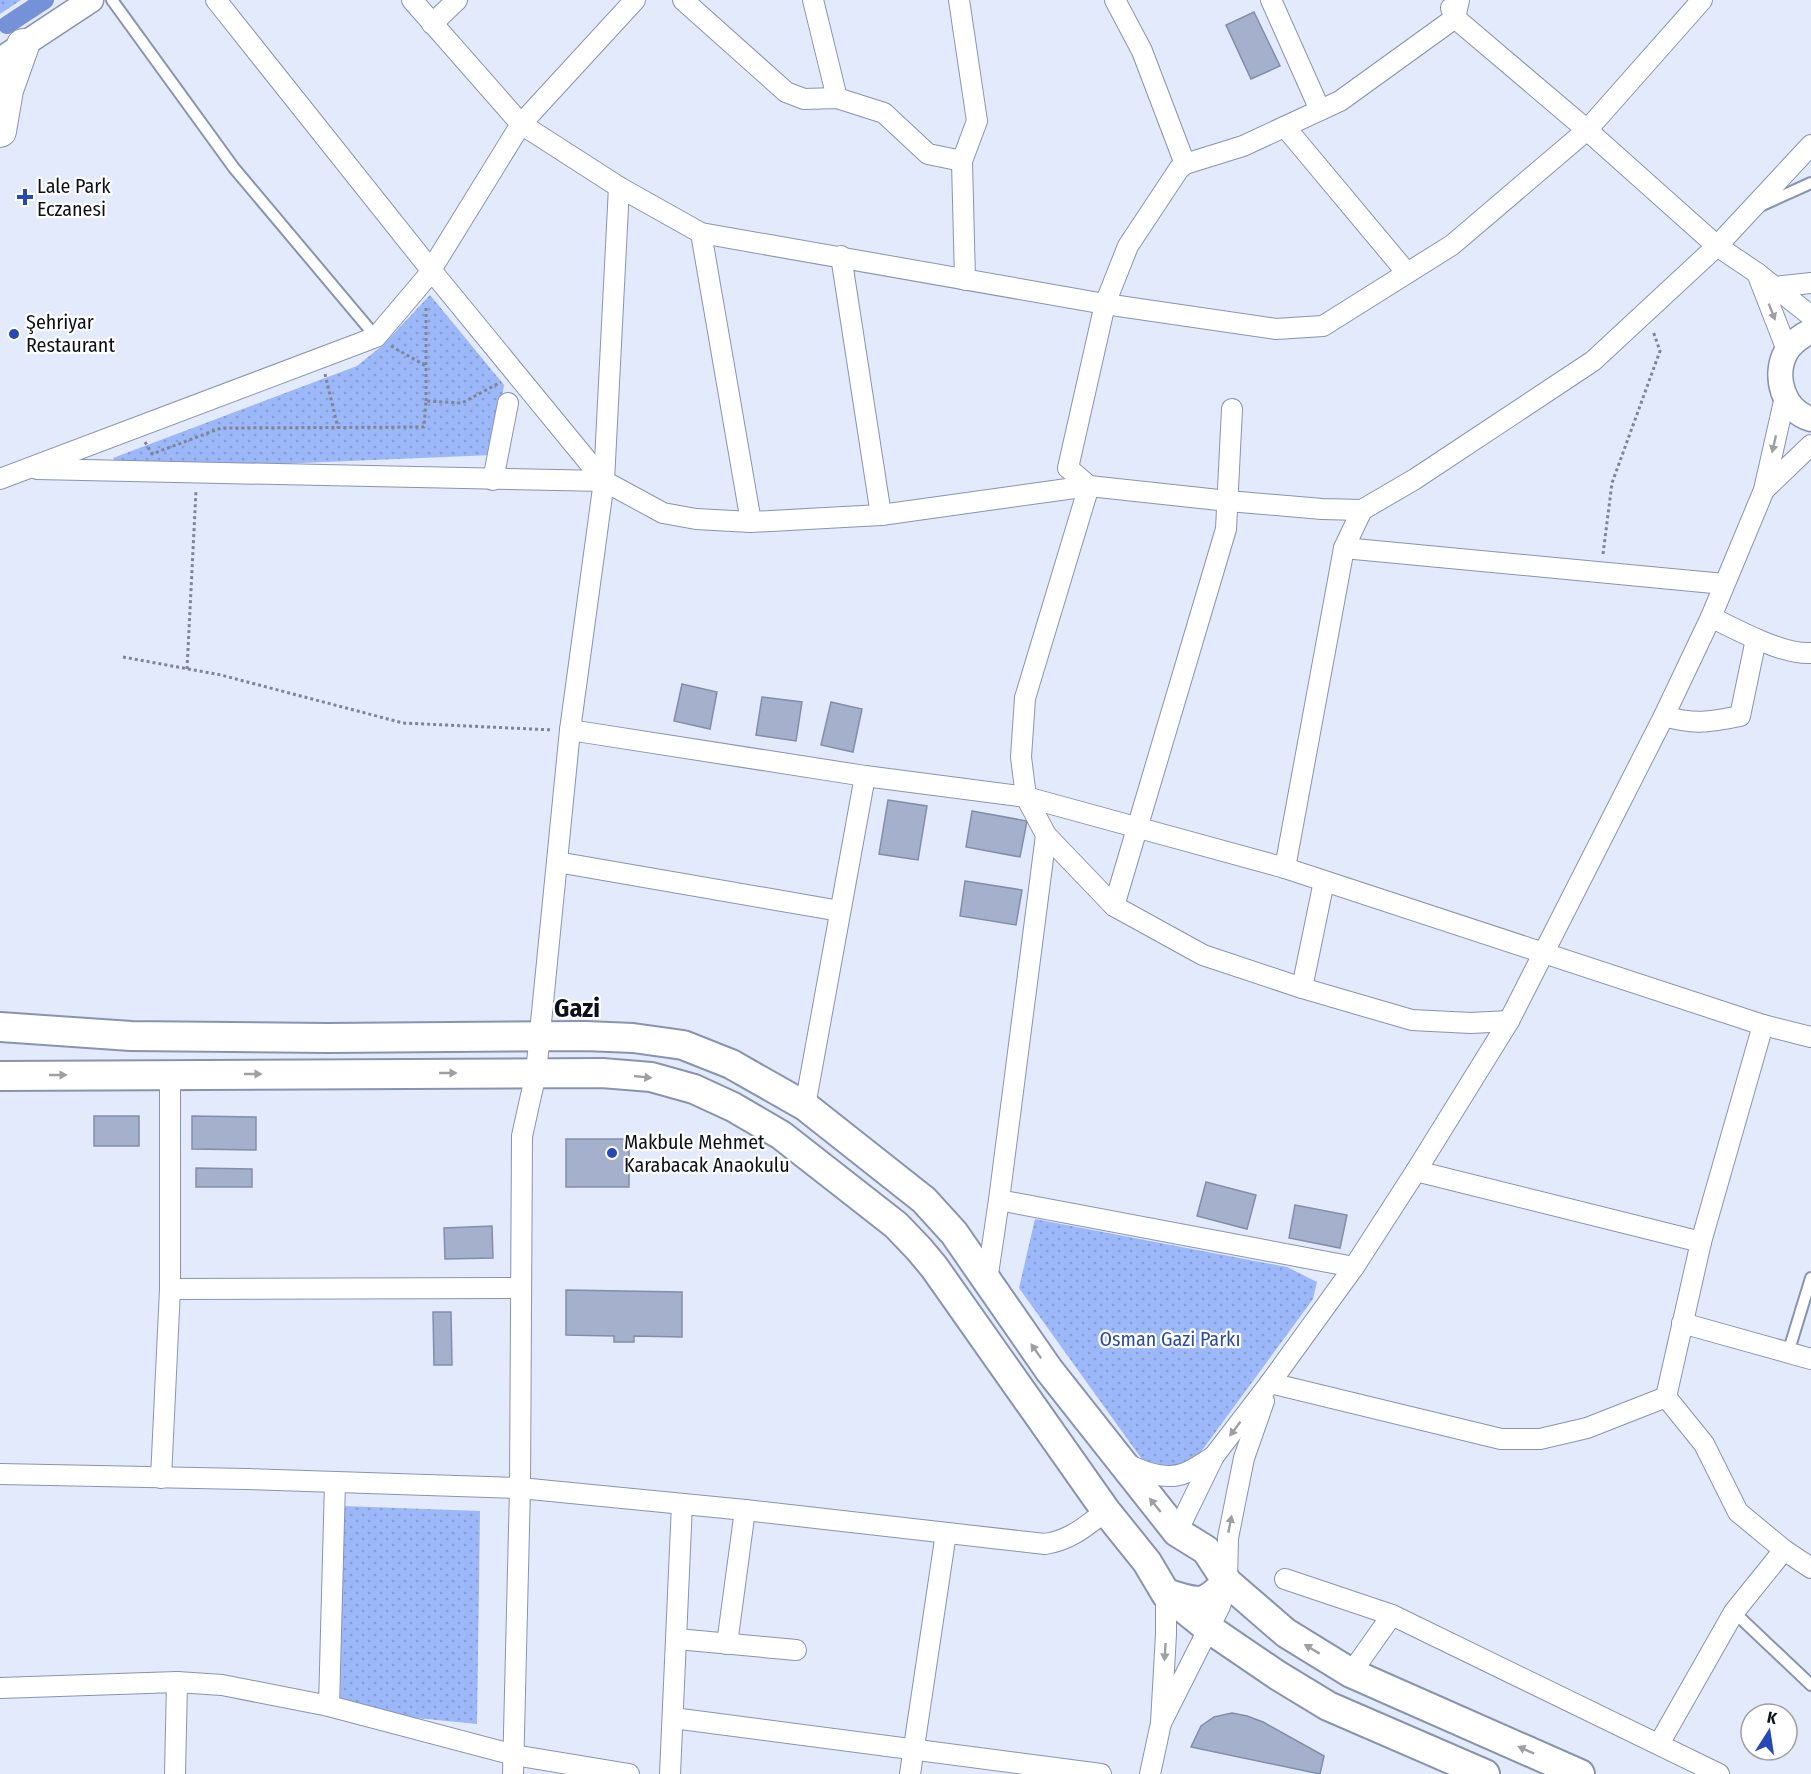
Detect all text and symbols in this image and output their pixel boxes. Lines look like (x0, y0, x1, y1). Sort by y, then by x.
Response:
place label: Lale Park Eczanesi (37, 174, 111, 221)
marker: Lale Park Eczanesi (18, 190, 32, 204)
one-way arrow (1767, 303, 1777, 321)
place label: Şehriyar Restaurant (26, 310, 115, 357)
marker: Şehriyar Restaurant (7, 327, 21, 341)
one-way arrow (1769, 434, 1779, 453)
district label: Gazi (554, 993, 600, 1024)
one-way arrow (439, 1068, 458, 1078)
one-way arrow (49, 1070, 68, 1080)
one-way arrow (244, 1070, 263, 1079)
one-way arrow (634, 1072, 653, 1081)
place label: Makbule Mehmet Karabacak Anaokulu (624, 1130, 790, 1177)
marker: Makbule Mehmet Karabacak Anaokulu (605, 1146, 619, 1160)
park label: Osman Gazi Parkı (1100, 1327, 1240, 1351)
one-way arrow (1030, 1343, 1042, 1359)
one-way arrow (1228, 1421, 1241, 1437)
one-way arrow (1149, 1497, 1162, 1513)
one-way arrow (1226, 1514, 1235, 1533)
one-way arrow (1161, 1642, 1170, 1661)
one-way arrow (1304, 1644, 1320, 1655)
north arrow (1739, 1702, 1799, 1762)
text: K (1765, 1708, 1779, 1728)
one-way arrow (1518, 1746, 1535, 1755)

